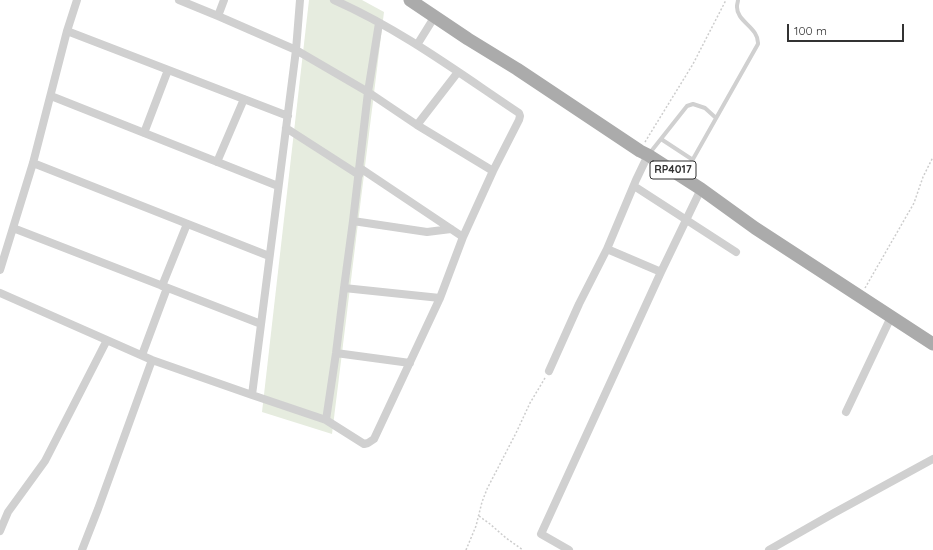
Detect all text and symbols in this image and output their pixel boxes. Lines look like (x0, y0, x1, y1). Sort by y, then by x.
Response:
scale bar (789, 16, 906, 42)
text: 100 m (794, 23, 827, 38)
road number: RP4017 (650, 161, 696, 179)

